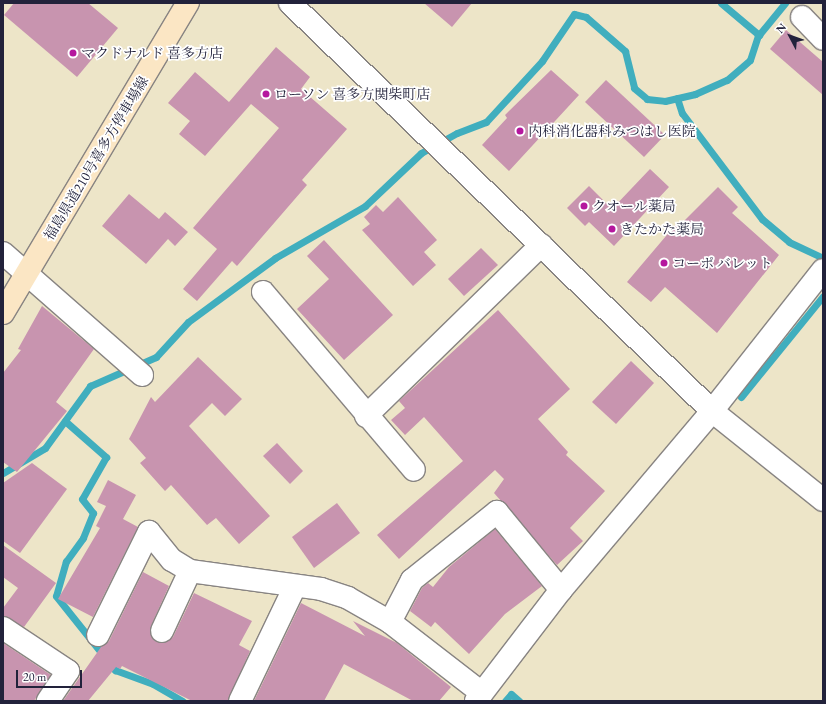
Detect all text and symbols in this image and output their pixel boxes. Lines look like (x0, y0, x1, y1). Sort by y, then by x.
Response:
north arrow (770, 16, 810, 56)
text: N (773, 20, 789, 36)
place label: マクドナルド 喜多方店 (81, 45, 224, 61)
marker: マクドナルド 喜多方店 (68, 48, 78, 58)
street label: 福島県道210号喜多方停車場線 (40, 73, 152, 243)
place label: ローソン 喜多方関柴町店 (274, 86, 431, 102)
marker: ローソン 喜多方関柴町店 (261, 89, 271, 99)
place label: 内科消化器科みつはし医院 (528, 123, 696, 139)
marker: 内科消化器科みつはし医院 (515, 126, 525, 136)
place label: クオール薬局 (592, 198, 676, 214)
marker: クオール薬局 (579, 201, 589, 211)
place label: きたかた薬局 (620, 221, 704, 237)
marker: きたかた薬局 (607, 224, 617, 234)
place label: コーポ バレット (672, 255, 773, 271)
marker: コーポ バレット (659, 258, 669, 268)
scale bar (18, 662, 84, 688)
text: 20 m (23, 669, 46, 685)

